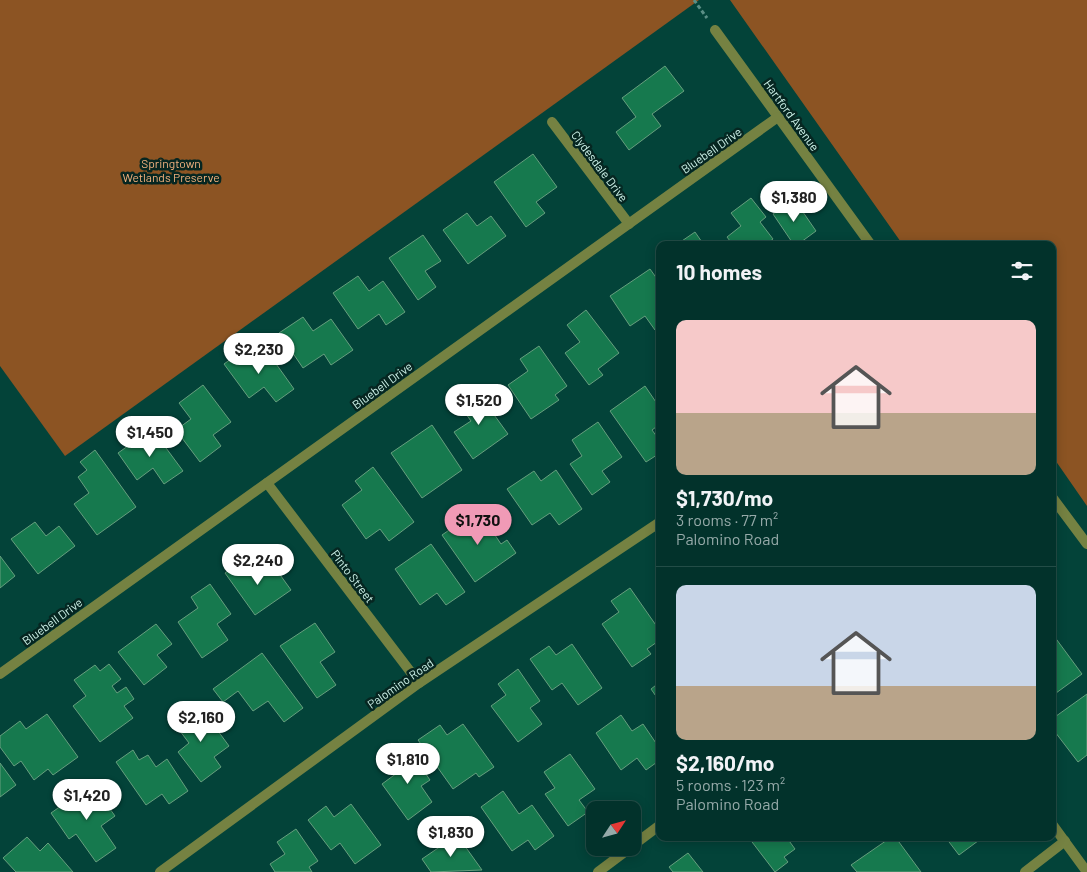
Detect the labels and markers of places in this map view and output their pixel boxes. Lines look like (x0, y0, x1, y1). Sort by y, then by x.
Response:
pin: $1,380 (753, 180, 835, 223)
pin: $2,230 (218, 332, 300, 375)
pin: $1,520 (438, 384, 520, 426)
pin: $1,450 (109, 416, 191, 458)
pin: $1,730 (437, 504, 519, 546)
pin: $2,240 (217, 544, 299, 586)
pin: $2,160 (160, 700, 242, 743)
pin: $1,810 (367, 742, 449, 785)
pin: $1,420 (46, 778, 128, 821)
pin: $1,830 (410, 816, 492, 858)

